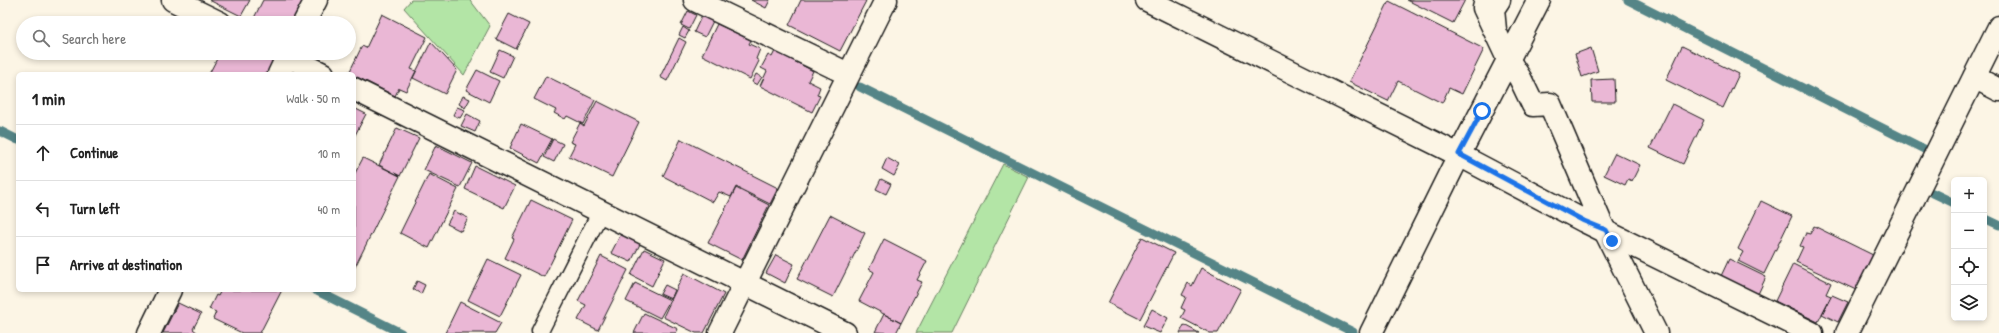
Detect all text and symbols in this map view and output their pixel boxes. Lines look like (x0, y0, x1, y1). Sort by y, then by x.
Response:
search box (16, 16, 356, 60)
icon: search (30, 27, 52, 49)
text: Search here (62, 28, 126, 49)
text: 1 min (32, 87, 65, 110)
text: Walk · 50 m (286, 89, 340, 107)
route start (1473, 102, 1491, 120)
icon: ahead (32, 142, 54, 164)
text: Continue (70, 142, 118, 163)
text: 10 m (318, 144, 340, 162)
map controls (1951, 177, 1987, 321)
button: + (1951, 177, 1987, 213)
icon: left (32, 198, 54, 220)
text: Turn left (70, 198, 120, 219)
text: 40 m (317, 200, 340, 218)
button: − (1951, 213, 1987, 249)
route end (1603, 232, 1621, 250)
button: locate (1951, 249, 1987, 285)
icon: arrive (32, 254, 54, 276)
text: Arrive at destination (70, 254, 182, 275)
button: layers (1951, 285, 1987, 321)

